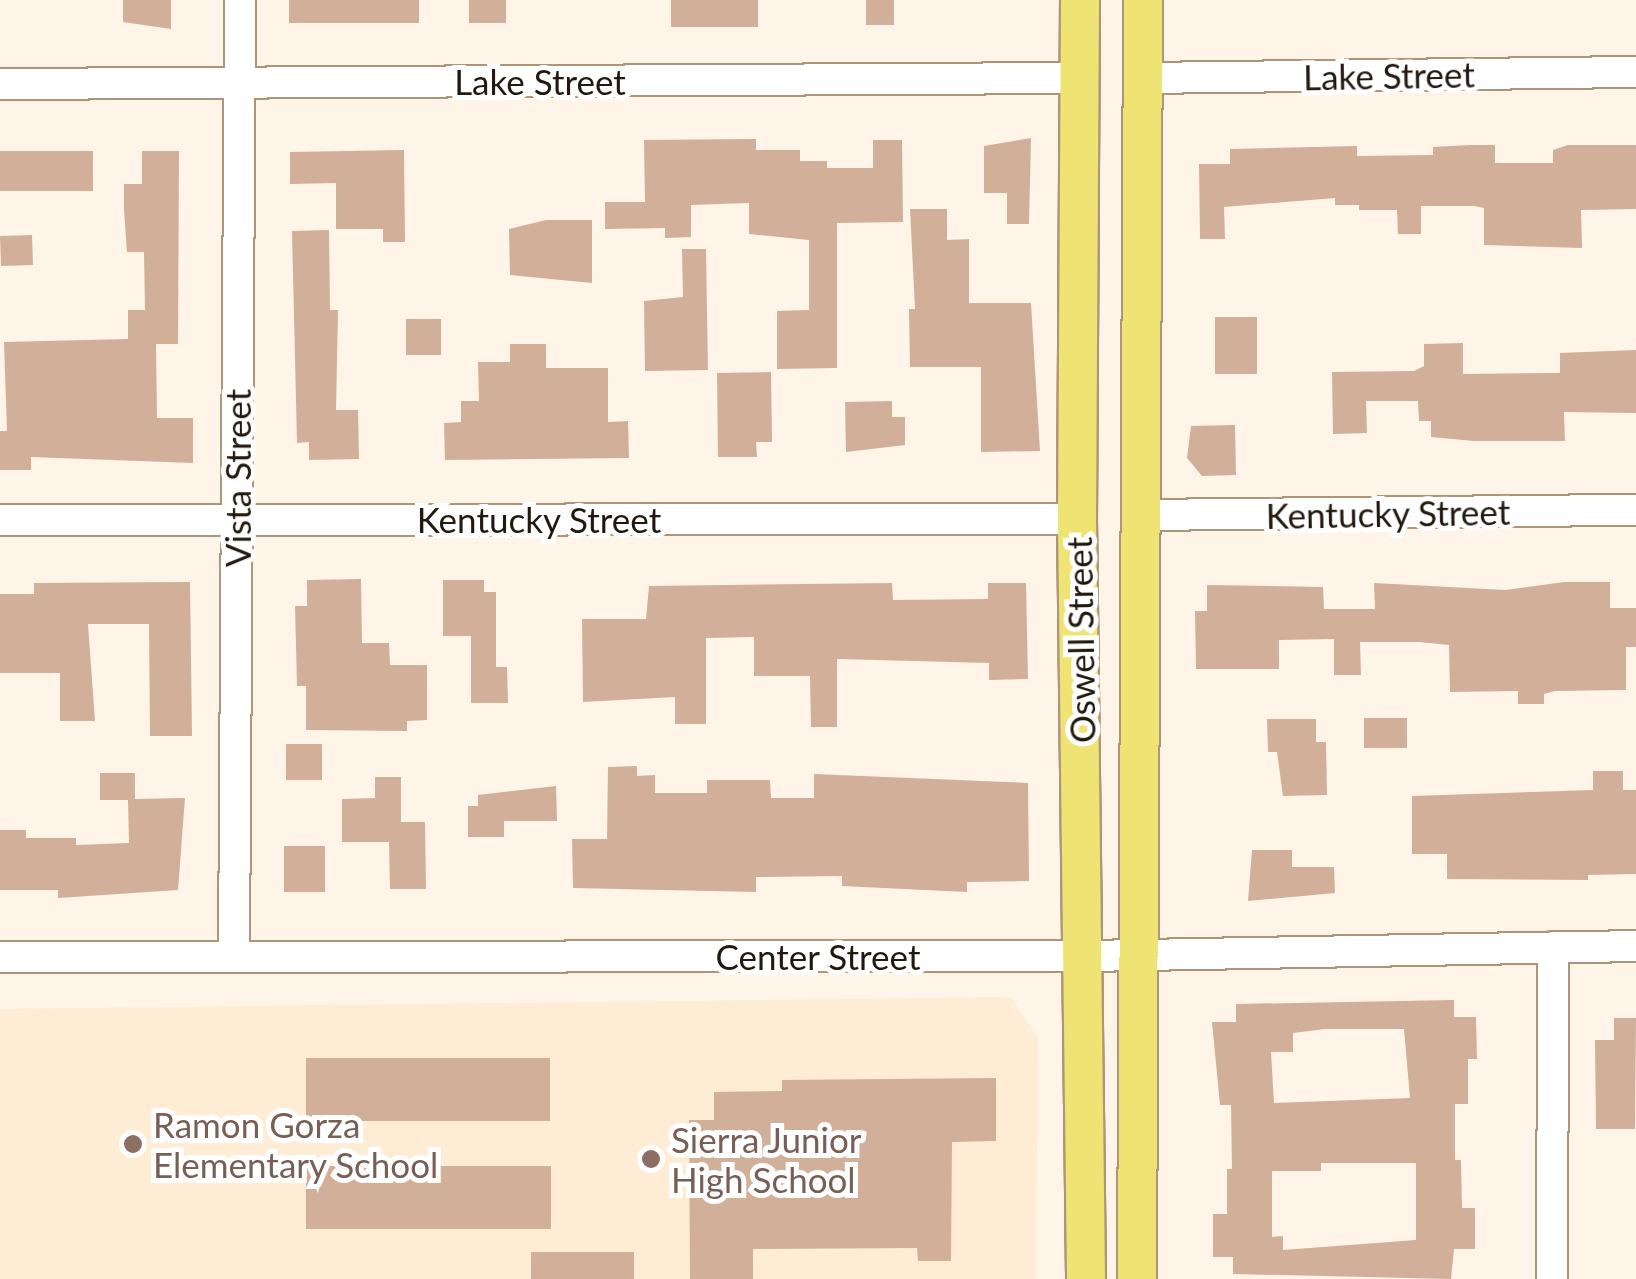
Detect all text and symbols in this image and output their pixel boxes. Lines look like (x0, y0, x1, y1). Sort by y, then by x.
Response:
street label: Lake Street (1303, 53, 1475, 97)
street label: Lake Street (454, 60, 626, 102)
street label: Vista Street (216, 389, 258, 567)
street label: Kentucky Street (1265, 490, 1511, 536)
street label: Kentucky Street (416, 498, 662, 540)
street label: Oswell Street (1057, 537, 1103, 743)
street label: Center Street (715, 935, 921, 977)
place label: Ramon Gorza Elementary School (153, 1103, 439, 1185)
place label: Sierra Junior High School (671, 1118, 863, 1200)
marker: Ramon Gorza Elementary School (122, 1133, 144, 1155)
marker: Sierra Junior High School (640, 1148, 662, 1170)

